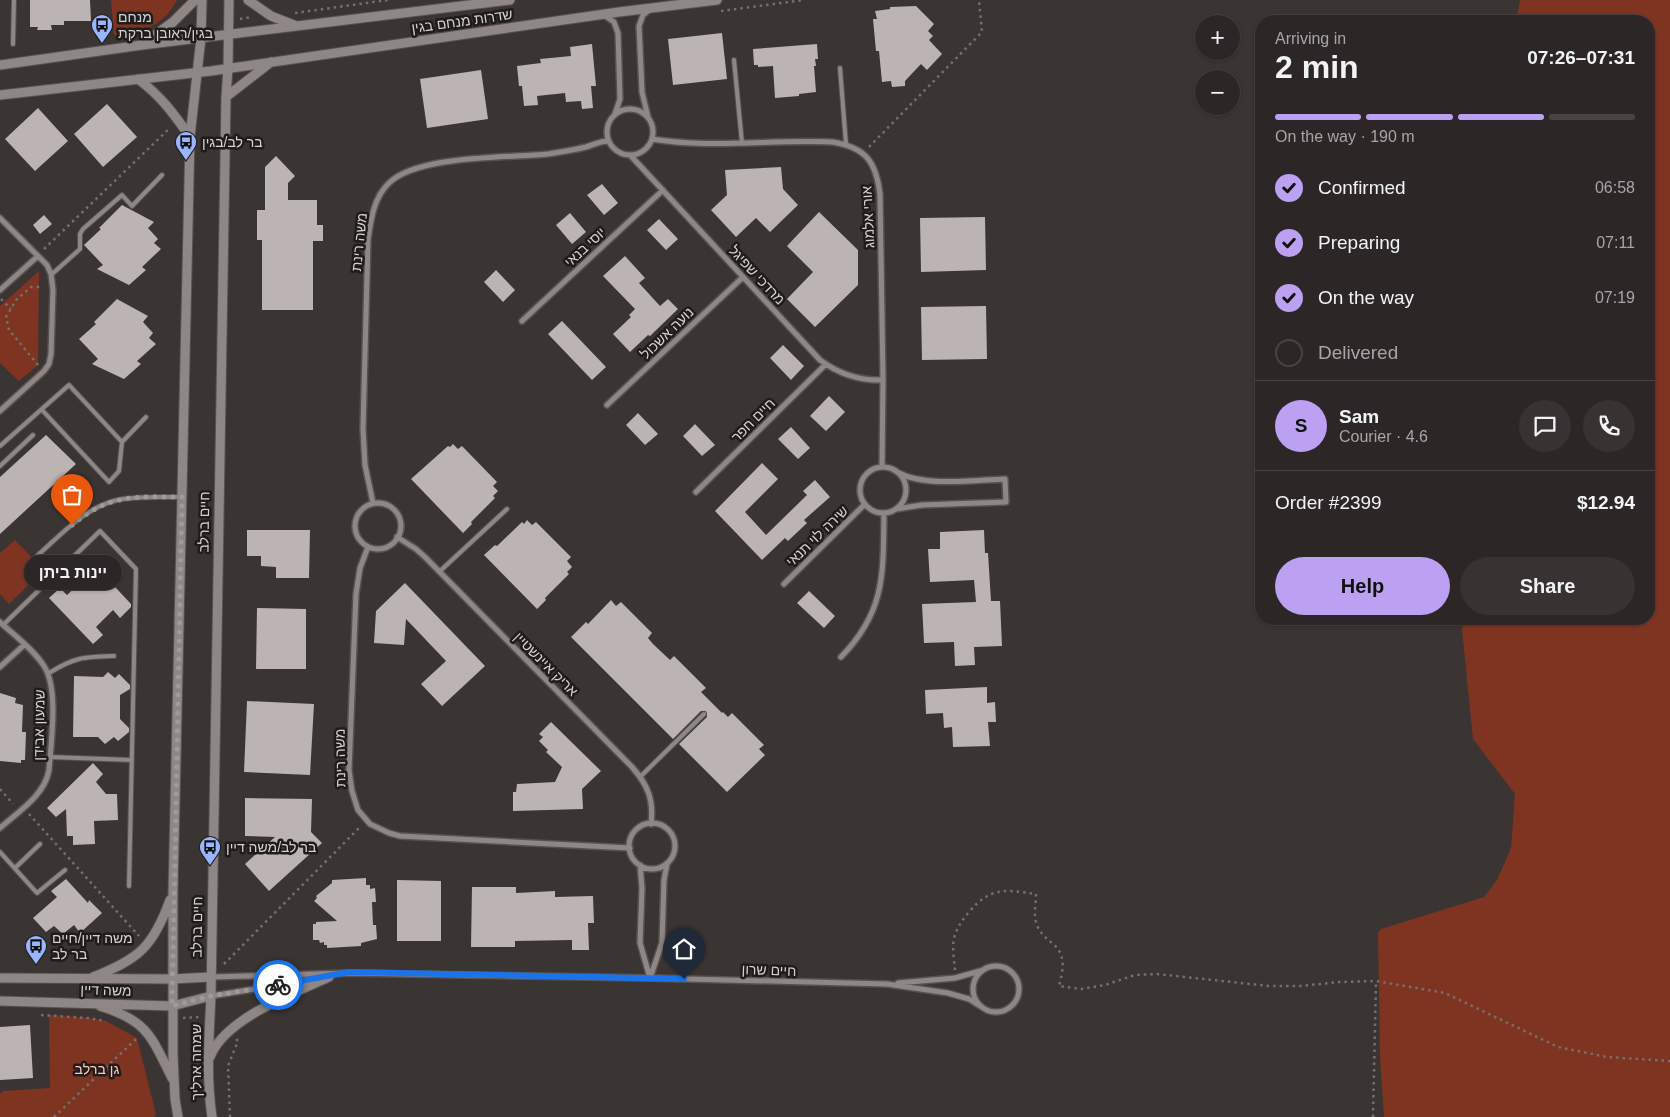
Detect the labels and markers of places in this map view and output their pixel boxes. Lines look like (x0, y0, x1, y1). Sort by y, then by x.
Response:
place label: מנחם בגין/ראובן ברקת (118, 9, 213, 41)
bus stop icon: מנחם בגין/ראובן ברקת (90, 13, 114, 44)
bus stop icon: בר לב/בגין (174, 130, 198, 161)
place label: בר לב/בגין (202, 134, 263, 150)
pin (51, 474, 93, 525)
callout: יינות ביתן (23, 555, 121, 590)
bus stop icon: בר לב/משה דיין (198, 835, 222, 866)
place label: בר לב/משה דיין (226, 839, 316, 855)
pin (663, 928, 705, 979)
place label: משה דיין/חיים בר לב (52, 930, 133, 962)
bus stop icon: משה דיין/חיים בר לב (24, 934, 48, 965)

